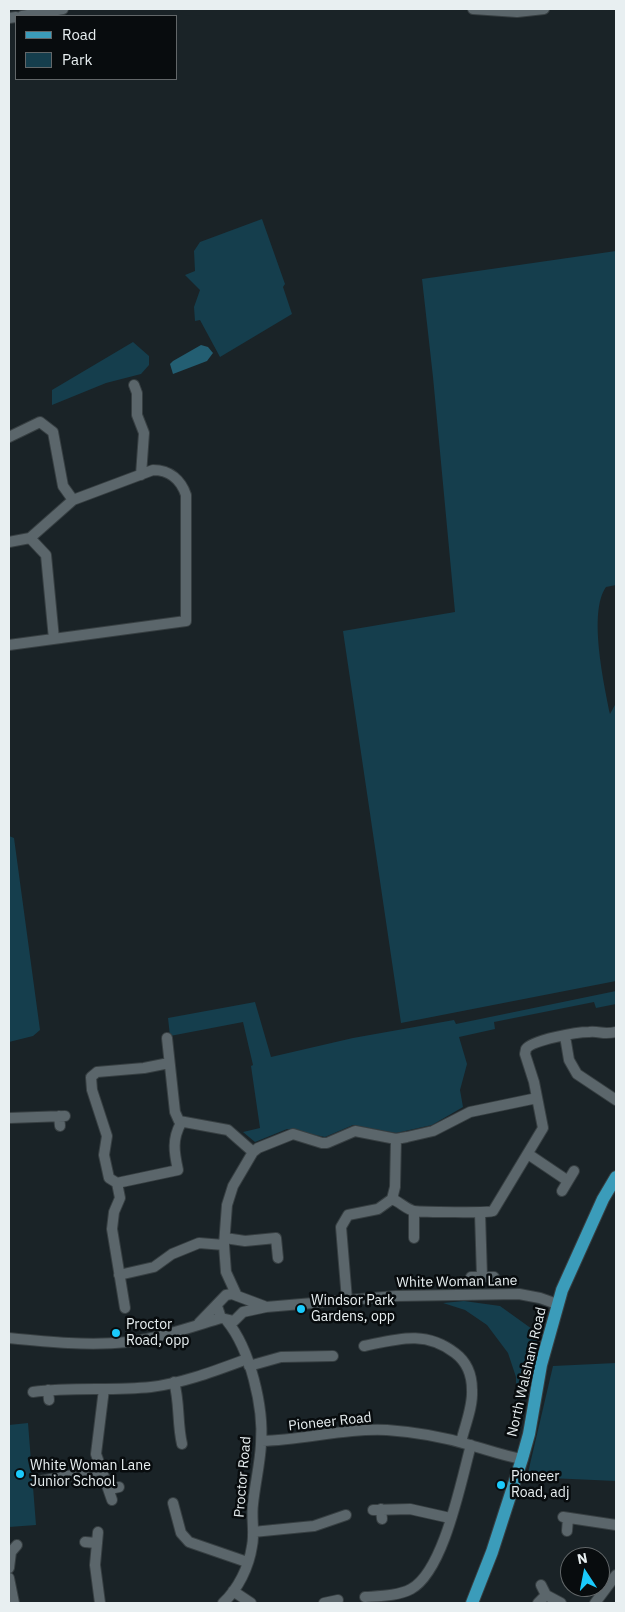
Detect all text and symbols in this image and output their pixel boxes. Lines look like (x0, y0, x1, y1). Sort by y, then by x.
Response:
legend (15, 15, 178, 80)
text: Road (62, 25, 97, 44)
text: Park (62, 50, 92, 69)
street label: White Woman Lane (396, 1273, 518, 1291)
place label: Windsor Park Gardens, opp (311, 1293, 395, 1325)
marker: Windsor Park Gardens, opp (295, 1303, 307, 1315)
street label: North Walsham Road (504, 1305, 550, 1439)
place label: Proctor Road, opp (126, 1317, 189, 1350)
marker: Proctor Road, opp (110, 1327, 122, 1339)
street label: Pioneer Road (287, 1409, 373, 1435)
street label: Proctor Road (231, 1436, 255, 1518)
place label: White Woman Lane Junior School (30, 1458, 151, 1490)
marker: White Woman Lane Junior School (14, 1468, 26, 1480)
place label: Pioneer Road, adj (511, 1469, 569, 1501)
marker: Pioneer Road, adj (495, 1479, 507, 1491)
north arrow (560, 1547, 610, 1597)
text: N (576, 1548, 589, 1568)

